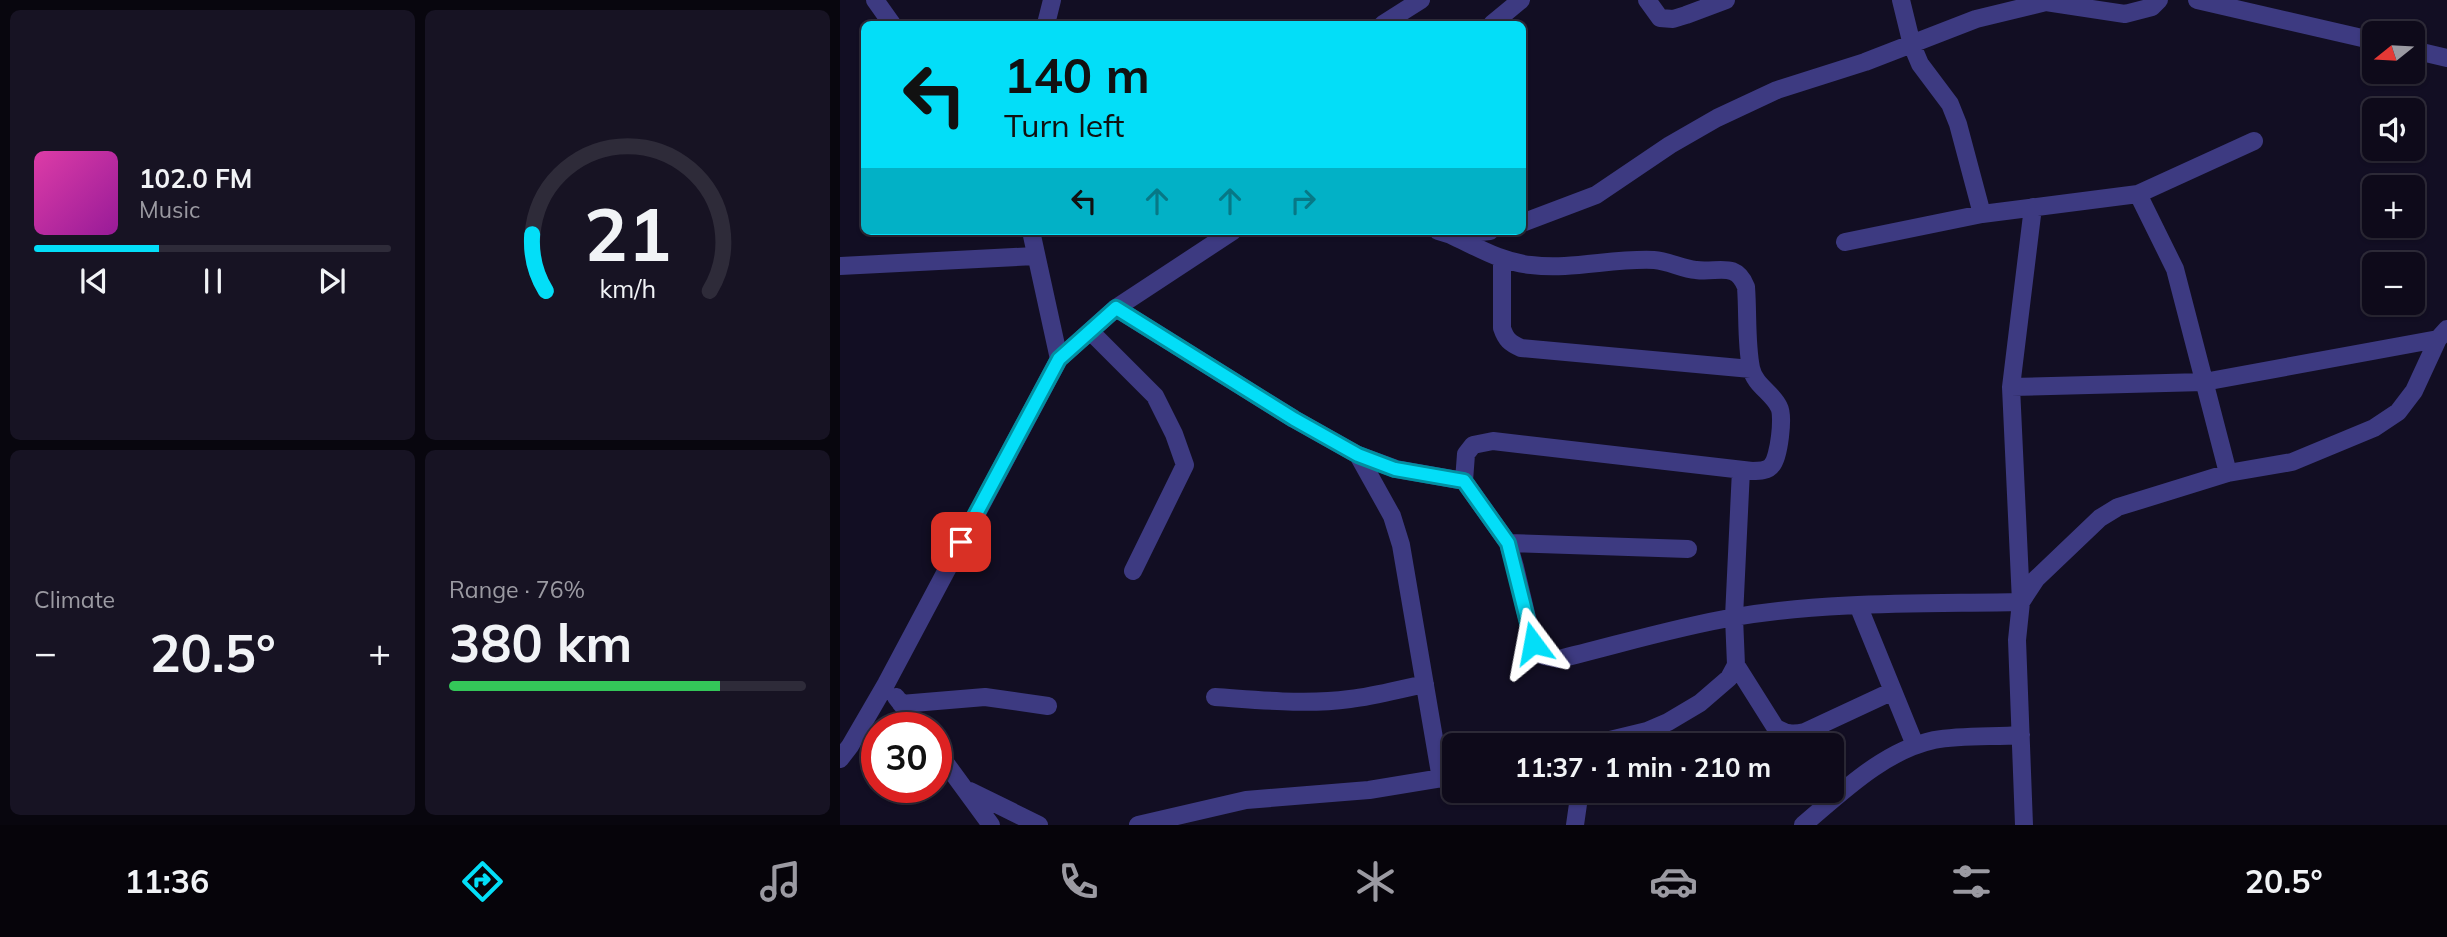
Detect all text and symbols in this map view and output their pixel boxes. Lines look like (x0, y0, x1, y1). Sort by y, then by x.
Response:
north arrow (2362, 21, 2426, 84)
map controls (2362, 21, 2425, 315)
text: 140 m (1004, 44, 1150, 105)
icon: left (889, 49, 980, 140)
button: sound (2362, 98, 2425, 161)
text: Turn left (1004, 105, 1124, 145)
text: 102.0 FM (139, 162, 252, 195)
button: + (2362, 175, 2425, 238)
icon: left (1065, 182, 1103, 220)
icon: ahead (1138, 182, 1176, 220)
icon: ahead (1211, 182, 1249, 220)
icon: right (1284, 182, 1322, 220)
text: 21 (584, 189, 671, 280)
text: Music (139, 195, 200, 224)
button: − (2362, 252, 2425, 315)
icon: previous (75, 262, 113, 300)
icon: pause (194, 262, 232, 300)
icon: next (313, 262, 351, 300)
text: km/h (599, 273, 656, 304)
pin (931, 512, 991, 572)
icon: arrive (942, 523, 980, 561)
text: Range · 76% (449, 575, 585, 604)
text: Climate (34, 585, 115, 614)
position arrow (1496, 606, 1570, 680)
text: 380 km (449, 610, 632, 675)
text: 20.5° (149, 620, 276, 685)
text: − (34, 628, 57, 676)
text: + (368, 628, 391, 676)
speed limit sign: 30 (861, 712, 952, 803)
text: 11:37 · 1 min · 210 m (1515, 751, 1771, 784)
icon: directions (458, 857, 507, 906)
icon: music (756, 857, 805, 906)
icon: phone (1054, 857, 1103, 906)
icon: climate (1351, 857, 1400, 906)
icon: car (1649, 857, 1698, 906)
icon: filters (1947, 857, 1996, 906)
text: 11:36 (124, 861, 209, 901)
text: 20.5° (2245, 861, 2323, 901)

